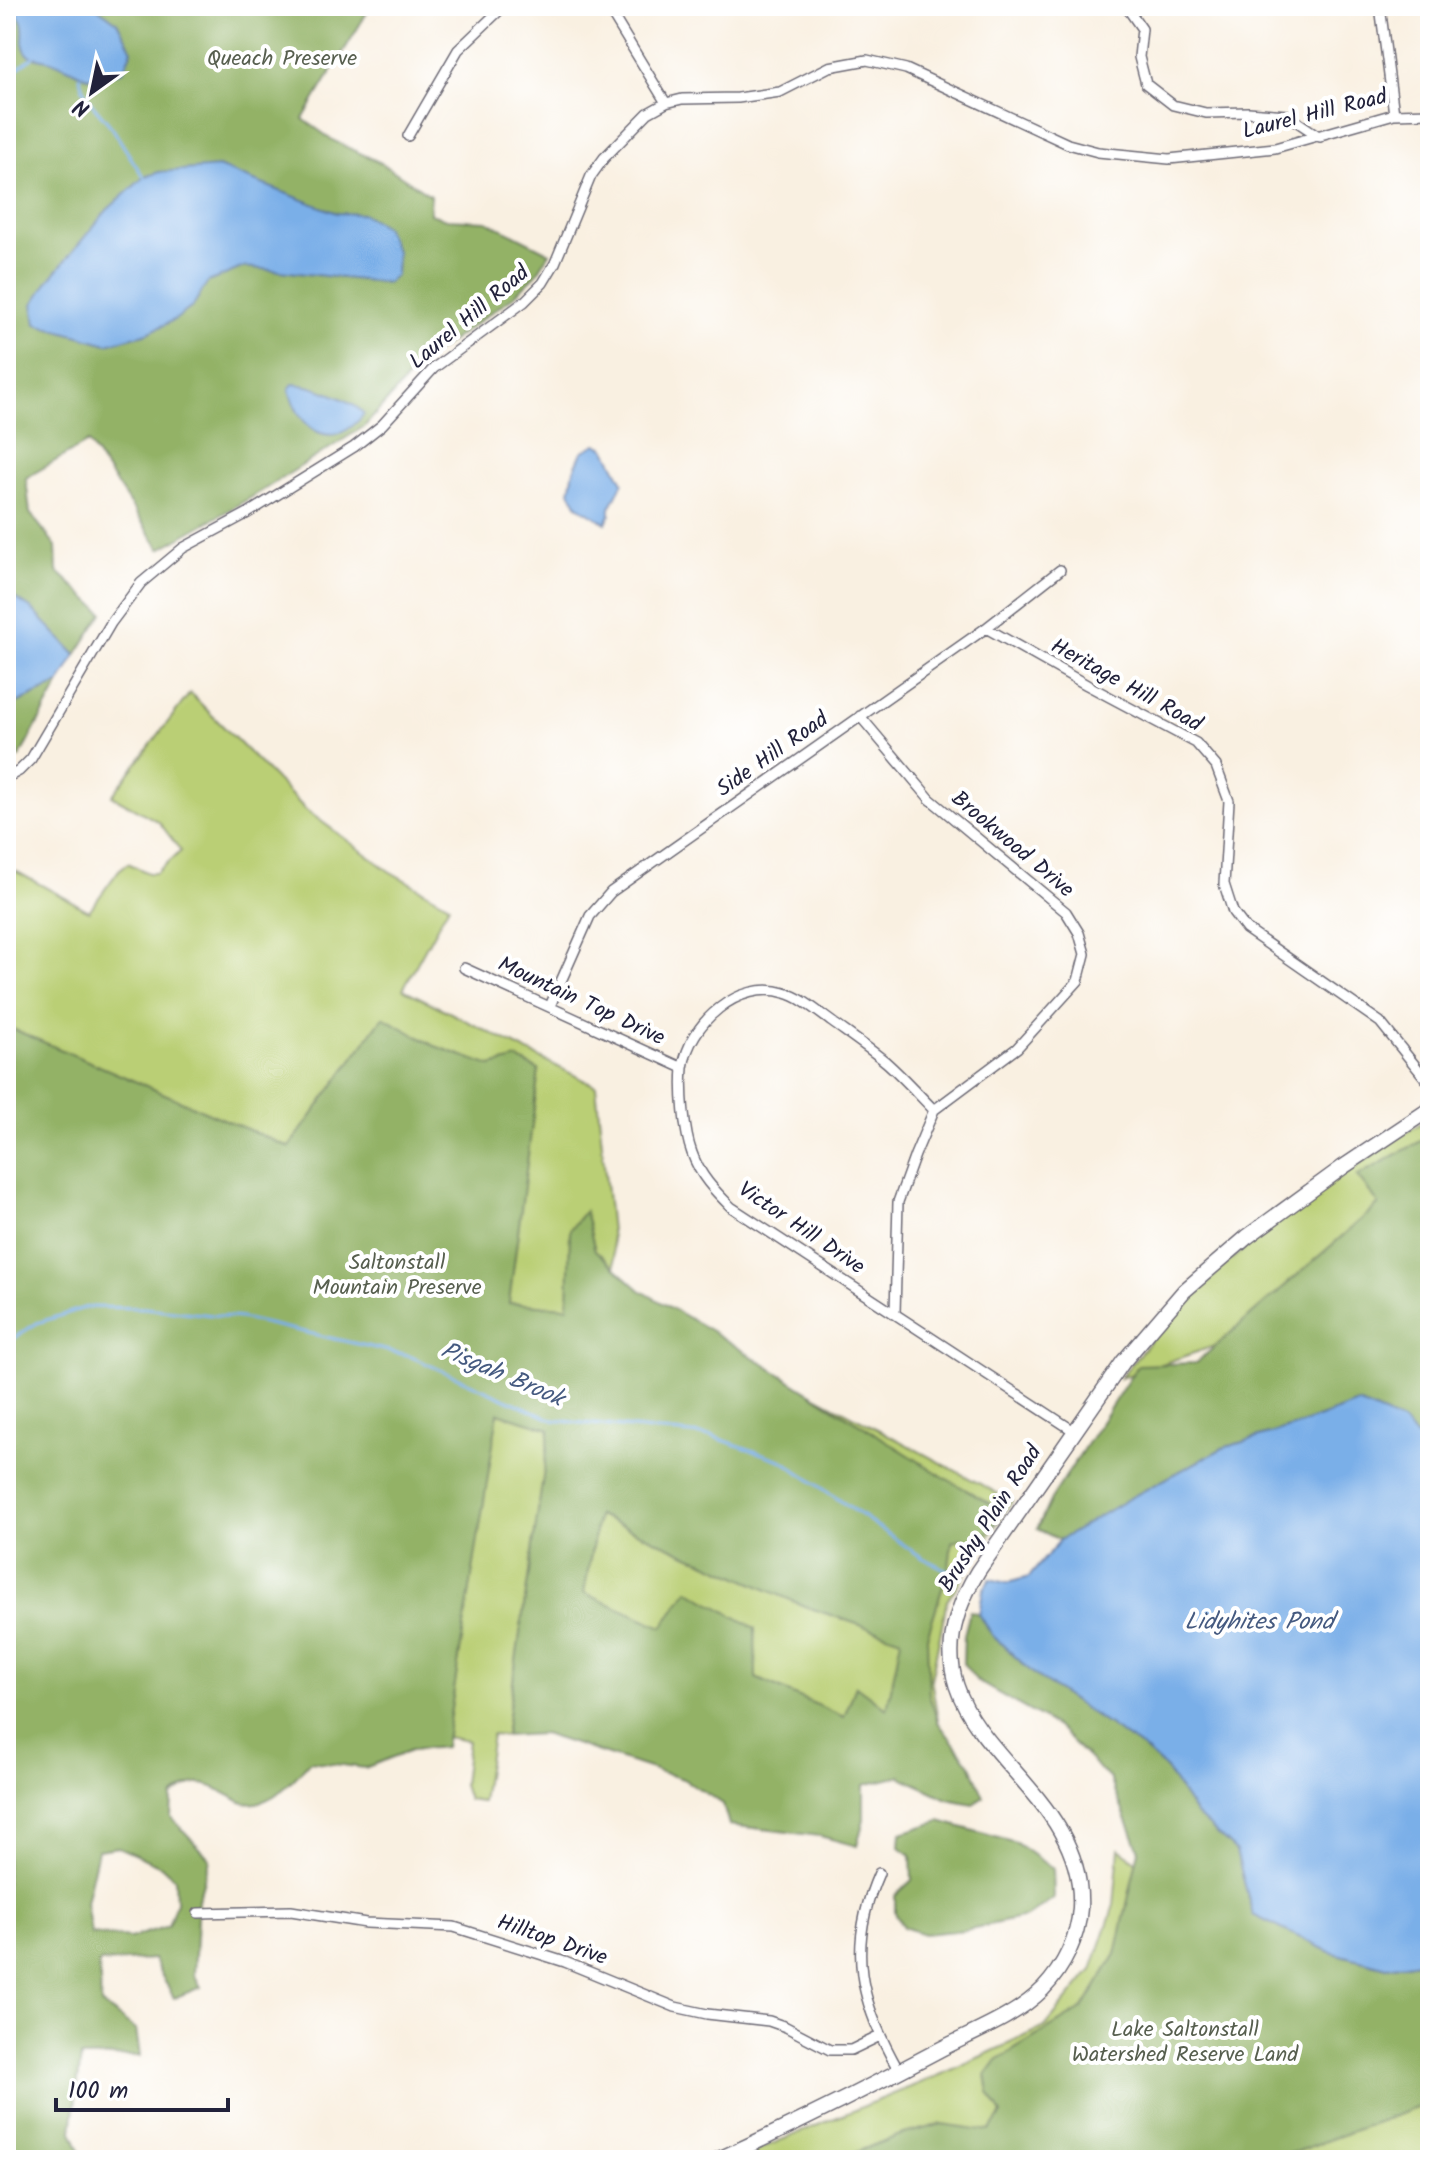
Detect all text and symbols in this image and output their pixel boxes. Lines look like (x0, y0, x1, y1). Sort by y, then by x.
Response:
park label: Queach Preserve (207, 42, 357, 77)
north arrow (52, 52, 132, 132)
street label: Laurel Hill Road (1239, 80, 1392, 150)
text: N (67, 88, 98, 125)
street label: Laurel Hill Road (402, 256, 539, 379)
street label: Heritage Hill Road (1044, 630, 1209, 743)
street label: Side Hill Road (710, 703, 837, 807)
street label: Brookwood Drive (943, 783, 1082, 907)
street label: Mountain Top Drive (491, 948, 671, 1056)
street label: Victor Hill Drive (730, 1173, 872, 1285)
park label: Saltonstall Mountain Preserve (312, 1246, 482, 1306)
water label: Pisgah Brook (434, 1332, 573, 1420)
street label: Brushy Plain Road (930, 1437, 1052, 1600)
water label: Lidyhites Pond (1184, 1603, 1339, 1642)
street label: Hilltop Drive (492, 1906, 612, 1976)
park label: Lake Saltonstall Watershed Reserve Land (1072, 2013, 1299, 2073)
scale bar (56, 2062, 228, 2112)
text: 100 m (68, 2072, 128, 2111)

